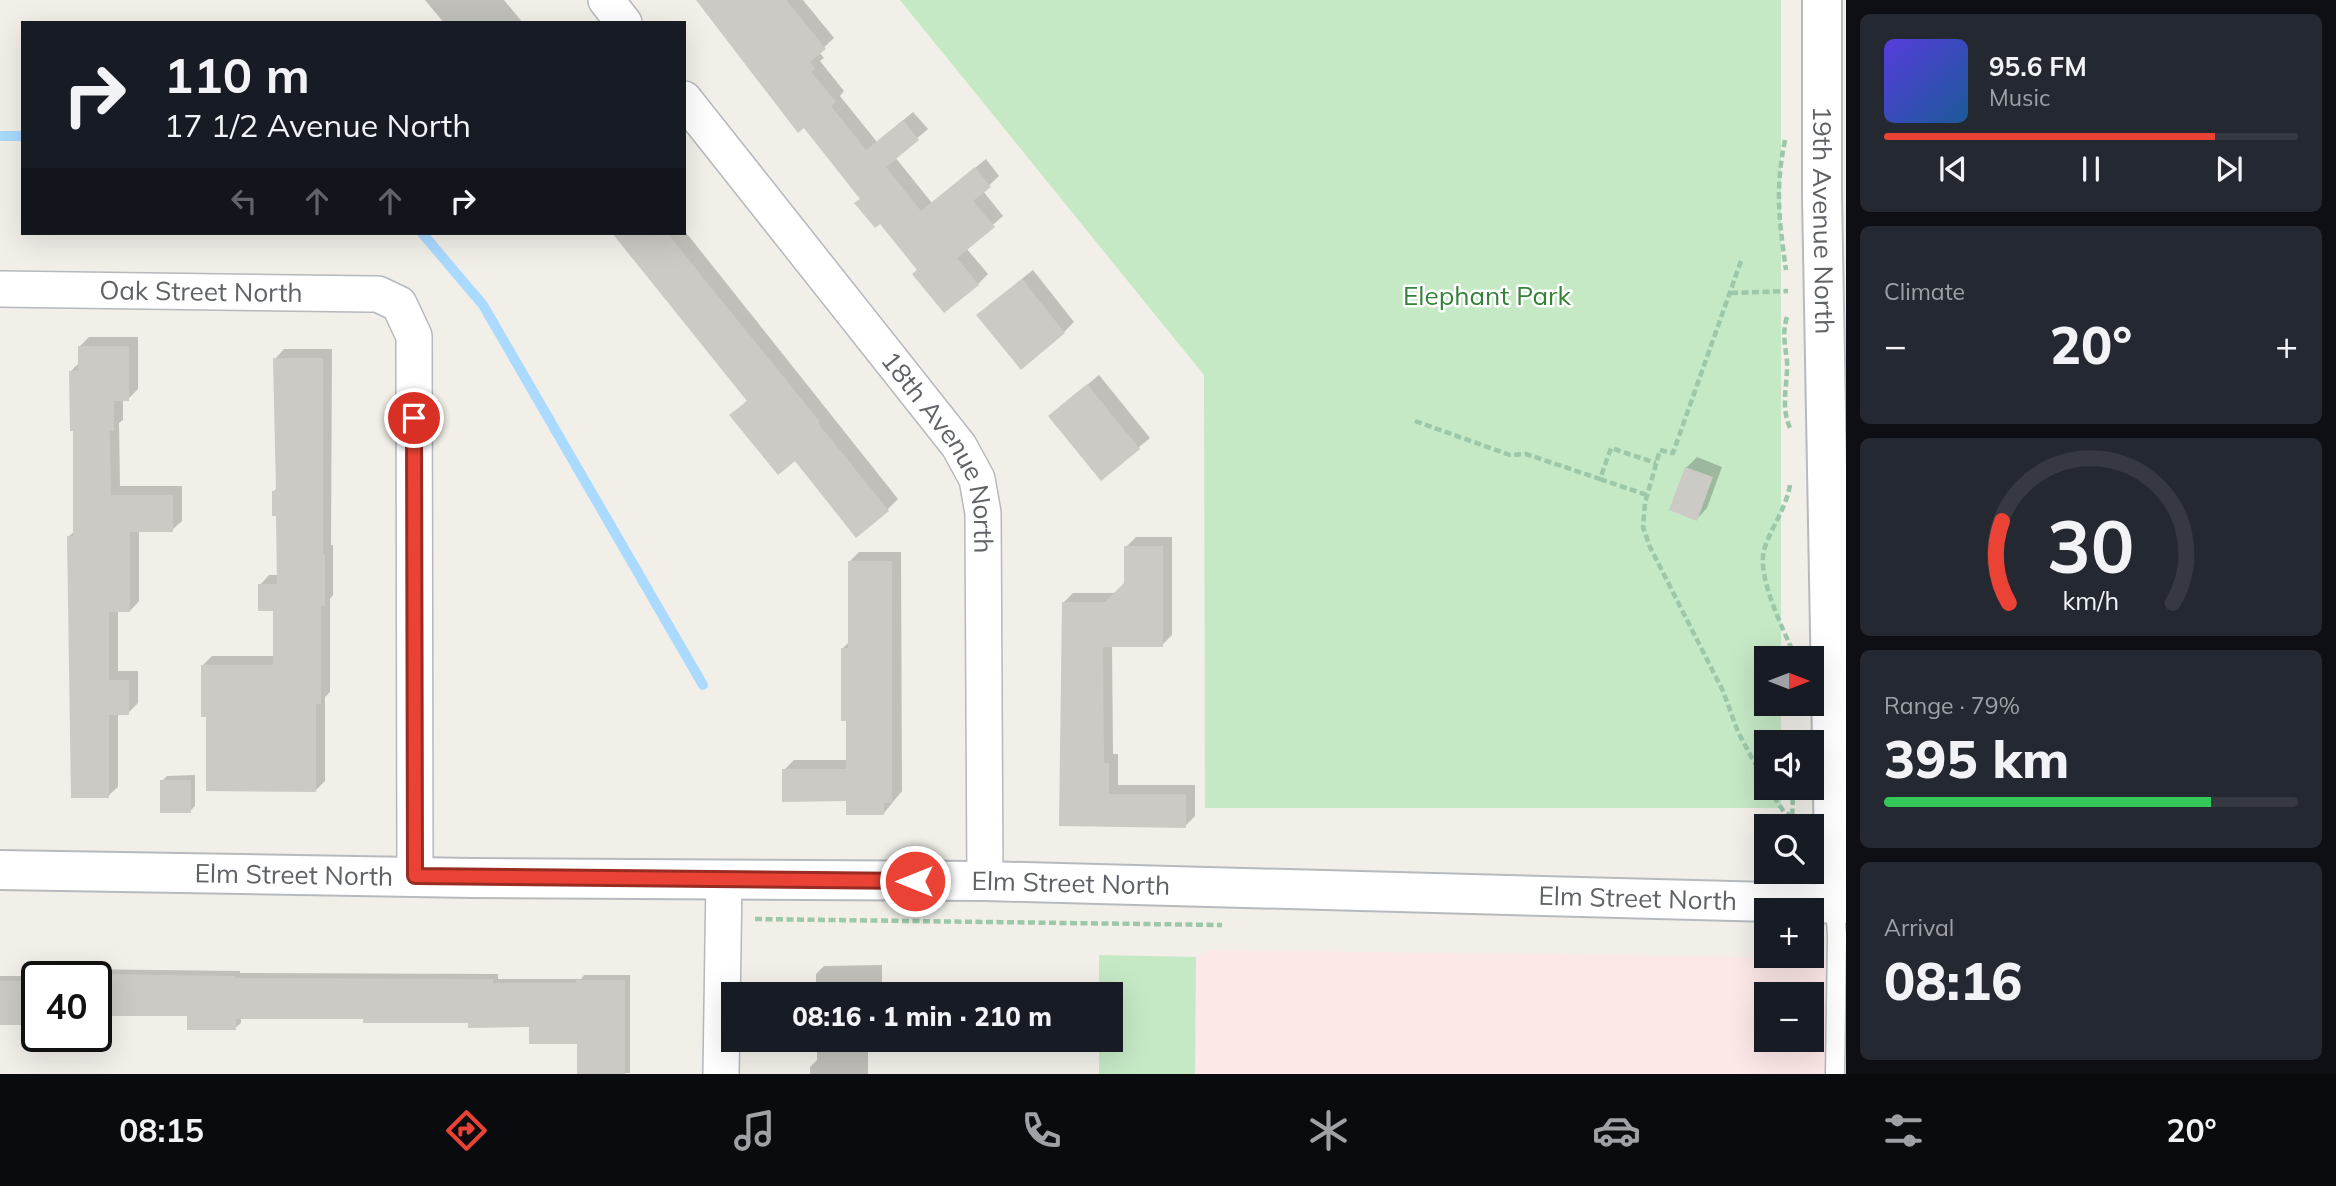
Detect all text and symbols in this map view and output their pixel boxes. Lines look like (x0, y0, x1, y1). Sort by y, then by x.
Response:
text: 110 m (164, 44, 310, 105)
icon: right (49, 49, 140, 140)
text: 95.6 FM (1989, 50, 2087, 83)
text: Music (1989, 83, 2050, 112)
text: 17 1/2 Avenue North (164, 105, 471, 145)
street label: 19th Avenue North (1806, 106, 1842, 335)
icon: previous (1934, 150, 1972, 188)
icon: pause (2072, 150, 2110, 188)
icon: next (2210, 150, 2248, 188)
icon: left (225, 182, 263, 220)
icon: ahead (298, 182, 336, 220)
icon: ahead (371, 182, 409, 220)
icon: right (444, 182, 482, 220)
street label: Oak Street North (99, 273, 303, 309)
text: Climate (1884, 277, 1965, 306)
park label: Elephant Park (1403, 279, 1572, 312)
text: 20° (2050, 312, 2132, 377)
text: − (1884, 321, 1907, 369)
text: + (2275, 321, 2298, 369)
street label: 18th Avenue North (874, 344, 1001, 554)
pin (384, 388, 444, 448)
icon: arrive (395, 399, 433, 437)
text: 30 (2047, 500, 2135, 591)
text: km/h (2063, 585, 2119, 616)
north arrow (1754, 646, 1824, 716)
map controls (1754, 646, 1824, 1052)
text: Range · 79% (1884, 691, 2020, 720)
text: 395 km (1884, 726, 2069, 791)
button: sound (1754, 730, 1824, 800)
button: search (1754, 814, 1824, 884)
position arrow (878, 844, 952, 918)
street label: Elm Street North (194, 856, 394, 893)
street label: Elm Street North (972, 864, 1171, 902)
street label: Elm Street North (1538, 879, 1737, 917)
button: + (1754, 898, 1824, 968)
text: Arrival (1884, 913, 1954, 942)
text: 08:16 (1884, 948, 2022, 1013)
speed limit sign: 40 (21, 961, 112, 1052)
button: − (1754, 982, 1824, 1052)
text: 08:16 · 1 min · 210 m (792, 1000, 1052, 1033)
icon: directions (442, 1106, 491, 1155)
icon: music (730, 1106, 779, 1155)
icon: phone (1017, 1106, 1066, 1155)
icon: climate (1304, 1106, 1353, 1155)
icon: car (1592, 1106, 1641, 1155)
icon: filters (1879, 1106, 1928, 1155)
text: 08:15 (119, 1110, 204, 1150)
text: 20° (2166, 1110, 2217, 1150)

